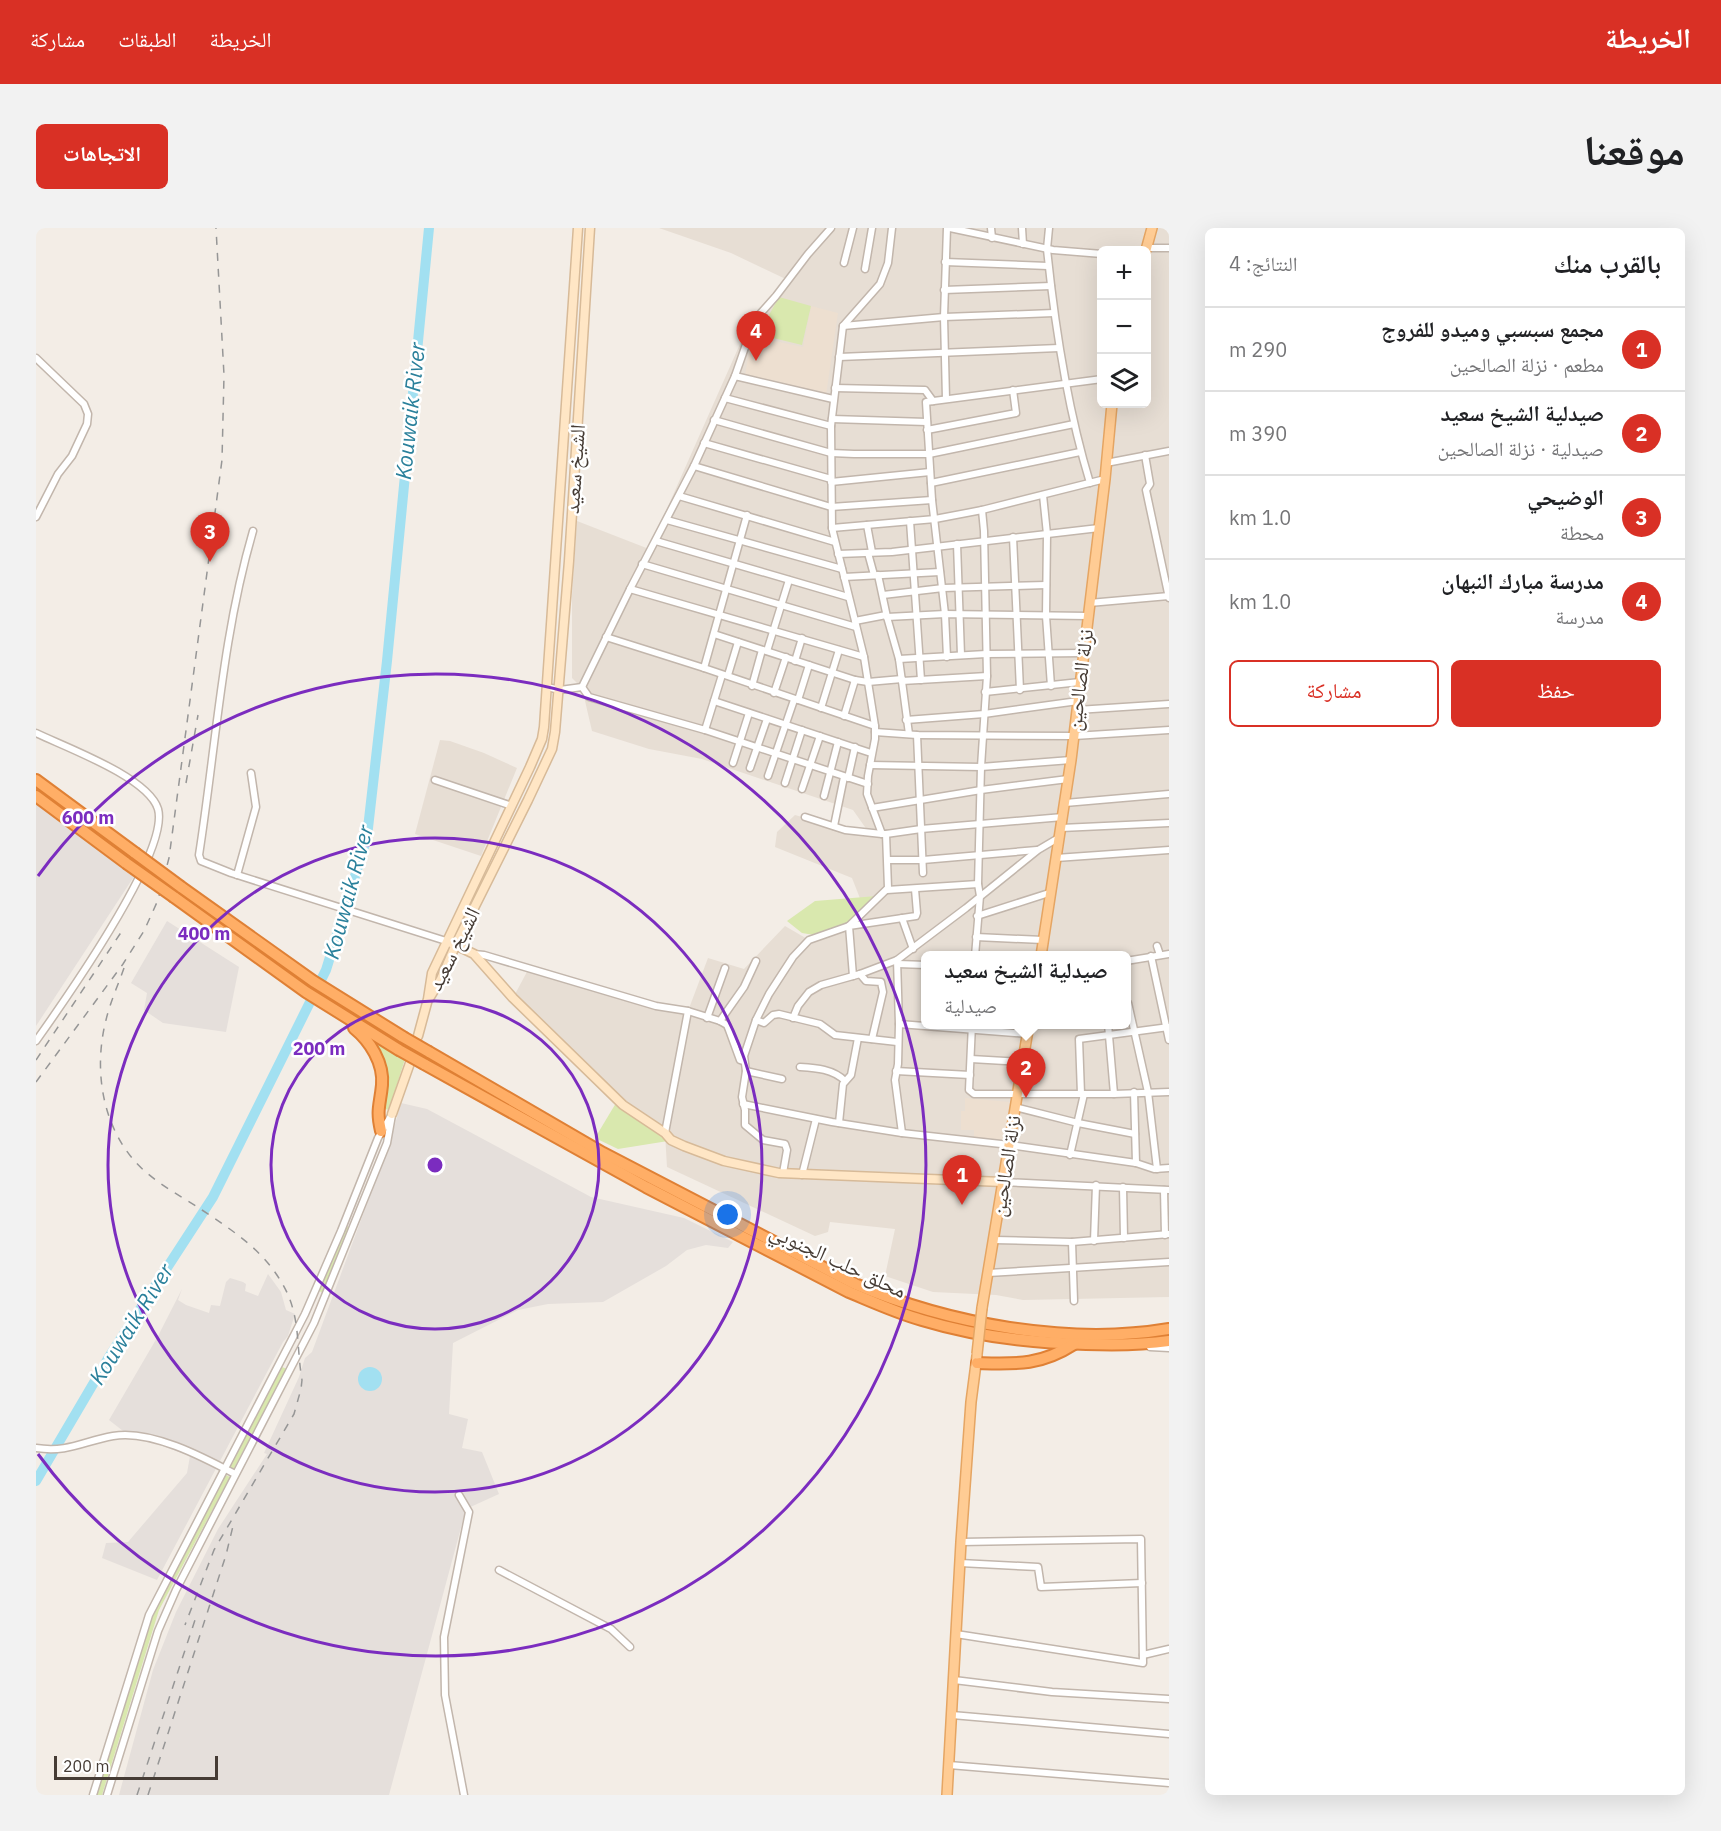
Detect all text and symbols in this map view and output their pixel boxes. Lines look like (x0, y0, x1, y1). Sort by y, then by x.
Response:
text: الخريطة (1605, 19, 1691, 56)
text: مشاركة (30, 25, 85, 53)
text: الطبقات (118, 25, 177, 53)
text: الخريطة (210, 25, 271, 53)
text: موقعنا (1584, 122, 1685, 177)
button: الاتجاهات (36, 124, 168, 189)
map controls (1097, 246, 1151, 408)
button: + (1097, 246, 1151, 300)
text: بالقرب منك (1553, 246, 1661, 280)
text: النتائج: 4 (1229, 250, 1297, 277)
button: − (1097, 300, 1151, 354)
pin: 4 (736, 312, 776, 361)
text: مجمع سبسبي وميدو للفروج (1381, 314, 1604, 343)
text: 290 m (1229, 336, 1287, 363)
text: 1 (1636, 336, 1648, 363)
water label: Kouwaik River (388, 340, 431, 481)
text: مطعم · نزلة الصالحين (1450, 351, 1604, 378)
button: layers (1097, 354, 1151, 408)
text: صيدلية الشيخ سعيد (1441, 398, 1604, 427)
text: 390 m (1229, 420, 1287, 447)
text: 2 (1636, 420, 1648, 447)
street label: الشيخ سعيد (557, 423, 591, 515)
text: صيدلية · نزلة الصالحين (1438, 435, 1604, 462)
text: الوضيحي (1527, 482, 1604, 511)
text: 1.0 km (1229, 504, 1291, 531)
text: 3 (1636, 504, 1648, 531)
pin: 3 (190, 512, 230, 562)
text: محطة (1560, 519, 1604, 546)
text: مدرسة مبارك النبهان (1441, 566, 1604, 595)
text: 1.0 km (1229, 588, 1291, 615)
text: 4 (1636, 588, 1648, 615)
text: مدرسة (1555, 603, 1604, 630)
street label: نزلة الصالحين (1059, 627, 1099, 732)
button: مشاركة (1229, 660, 1439, 727)
button: حفظ (1451, 660, 1661, 727)
text: 600 m (62, 806, 114, 829)
water label: Kouwaik River (316, 821, 380, 962)
street label: الشيخ سعيد (420, 902, 486, 995)
text: 400 m (178, 922, 230, 945)
popup (921, 951, 1131, 1029)
text: صيدلية الشيخ سعيد (944, 955, 1108, 984)
text: صيدلية (944, 992, 997, 1019)
text: 200 m (293, 1037, 345, 1060)
pin: 2 (1006, 1048, 1046, 1098)
street label: نزلة الصالحين (983, 1113, 1027, 1219)
centre of rings (425, 1155, 445, 1175)
pin: 1 (942, 1156, 982, 1205)
your location (713, 1200, 742, 1229)
street label: محلق حلب الجنوبي (764, 1216, 911, 1307)
water label: Kouwaik River (82, 1257, 180, 1390)
scale bar (54, 1753, 218, 1780)
text: 200 m (63, 1756, 110, 1776)

